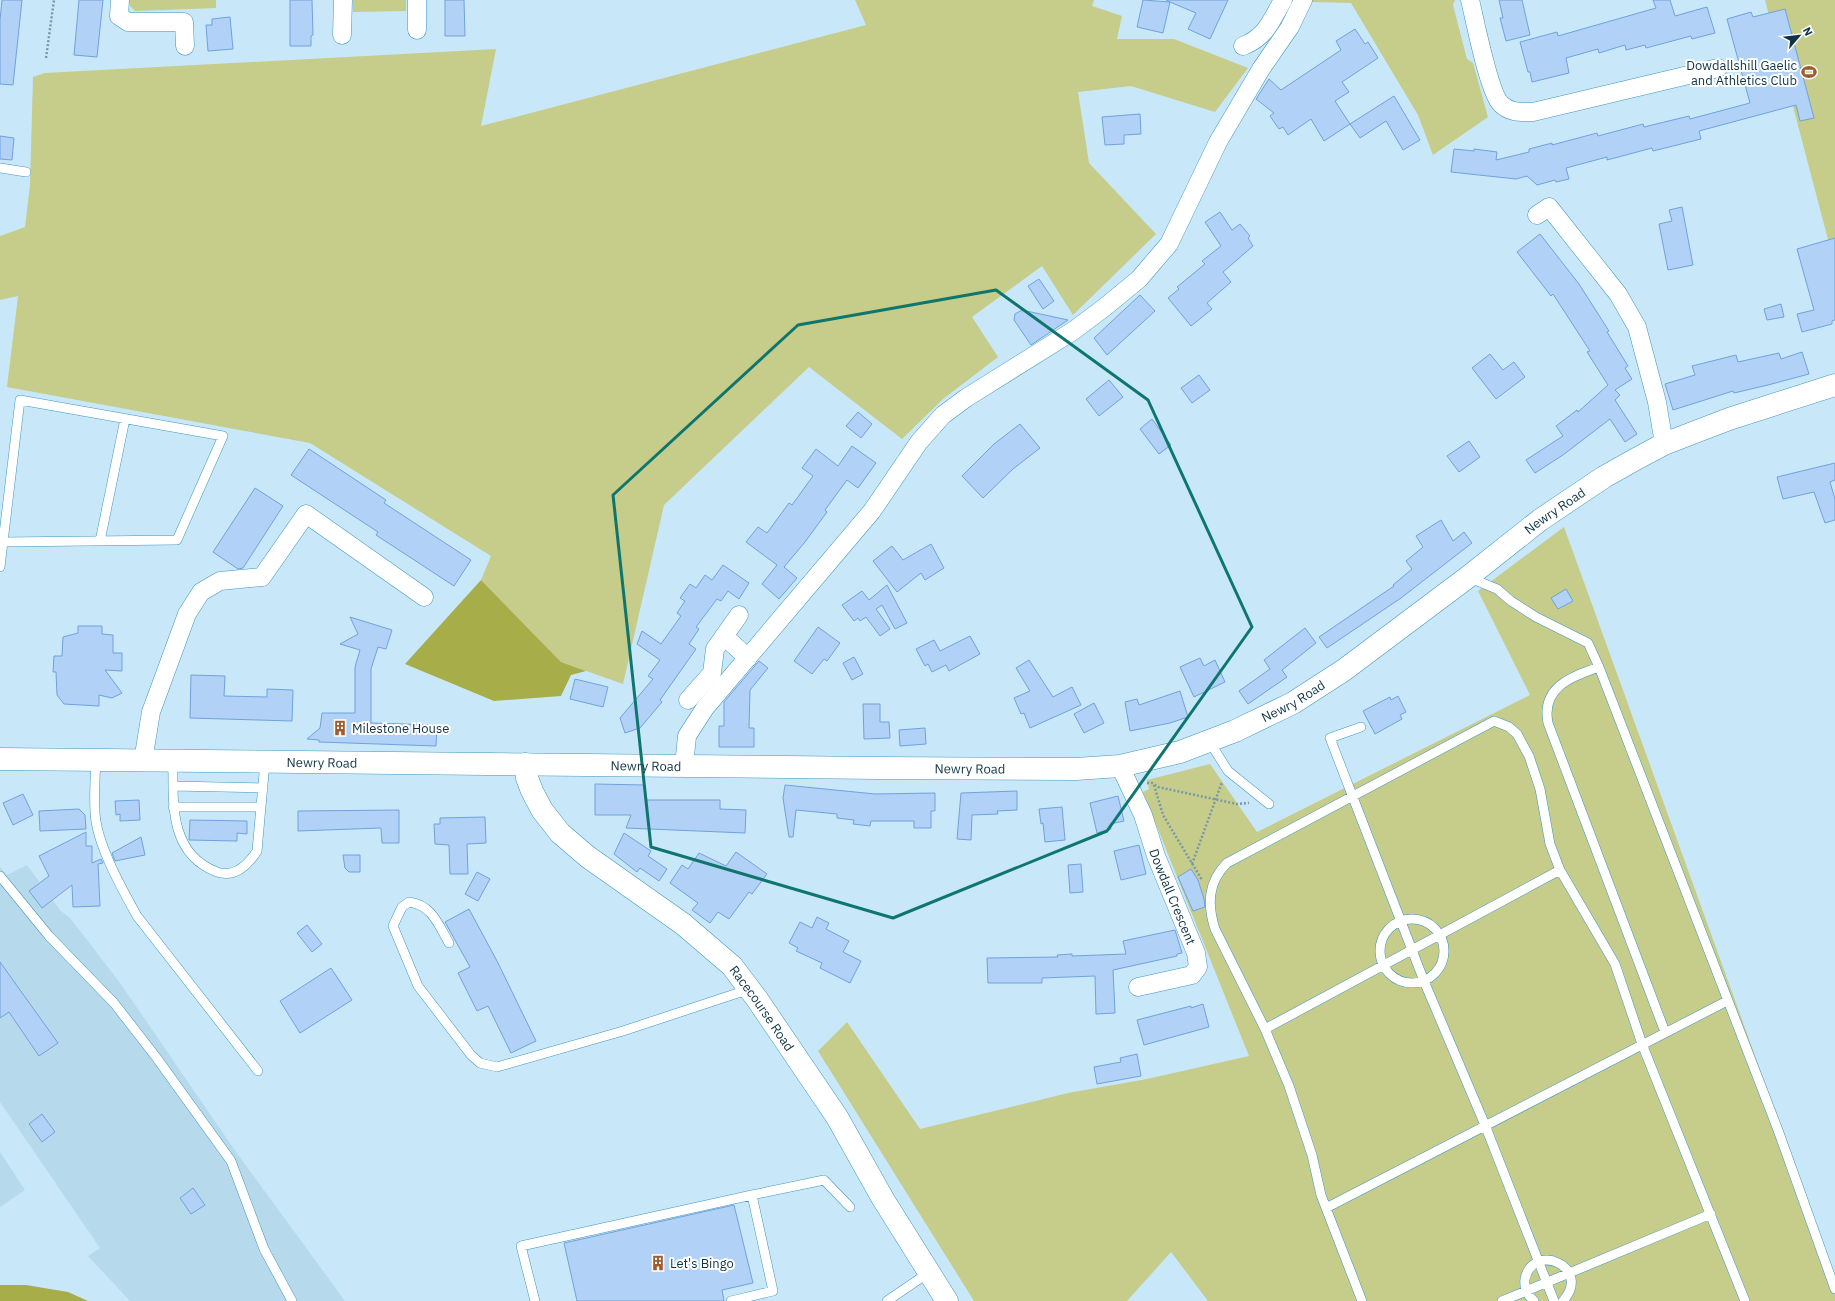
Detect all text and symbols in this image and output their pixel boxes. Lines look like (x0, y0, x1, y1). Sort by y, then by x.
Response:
north arrow (1779, 16, 1819, 56)
text: N (1800, 25, 1816, 38)
place label: Dowdallshill Gaelic and Athletics Club (1686, 57, 1797, 89)
sports icon: Dowdallshill Gaelic and Athletics Club (1800, 63, 1818, 81)
street label: Newry Road (1521, 484, 1588, 538)
street label: Newry Road (1258, 676, 1328, 726)
building icon: Milestone House (331, 719, 349, 737)
place label: Milestone House (352, 720, 449, 737)
street label: Newry Road (287, 753, 357, 771)
street label: Newry Road (611, 757, 681, 774)
street label: Newry Road (935, 760, 1005, 777)
street label: Dowdall Crescent (1146, 846, 1200, 947)
street label: Racecourse Road (726, 962, 798, 1054)
building icon: Let's Bingo (649, 1254, 667, 1272)
place label: Let's Bingo (670, 1255, 734, 1272)

